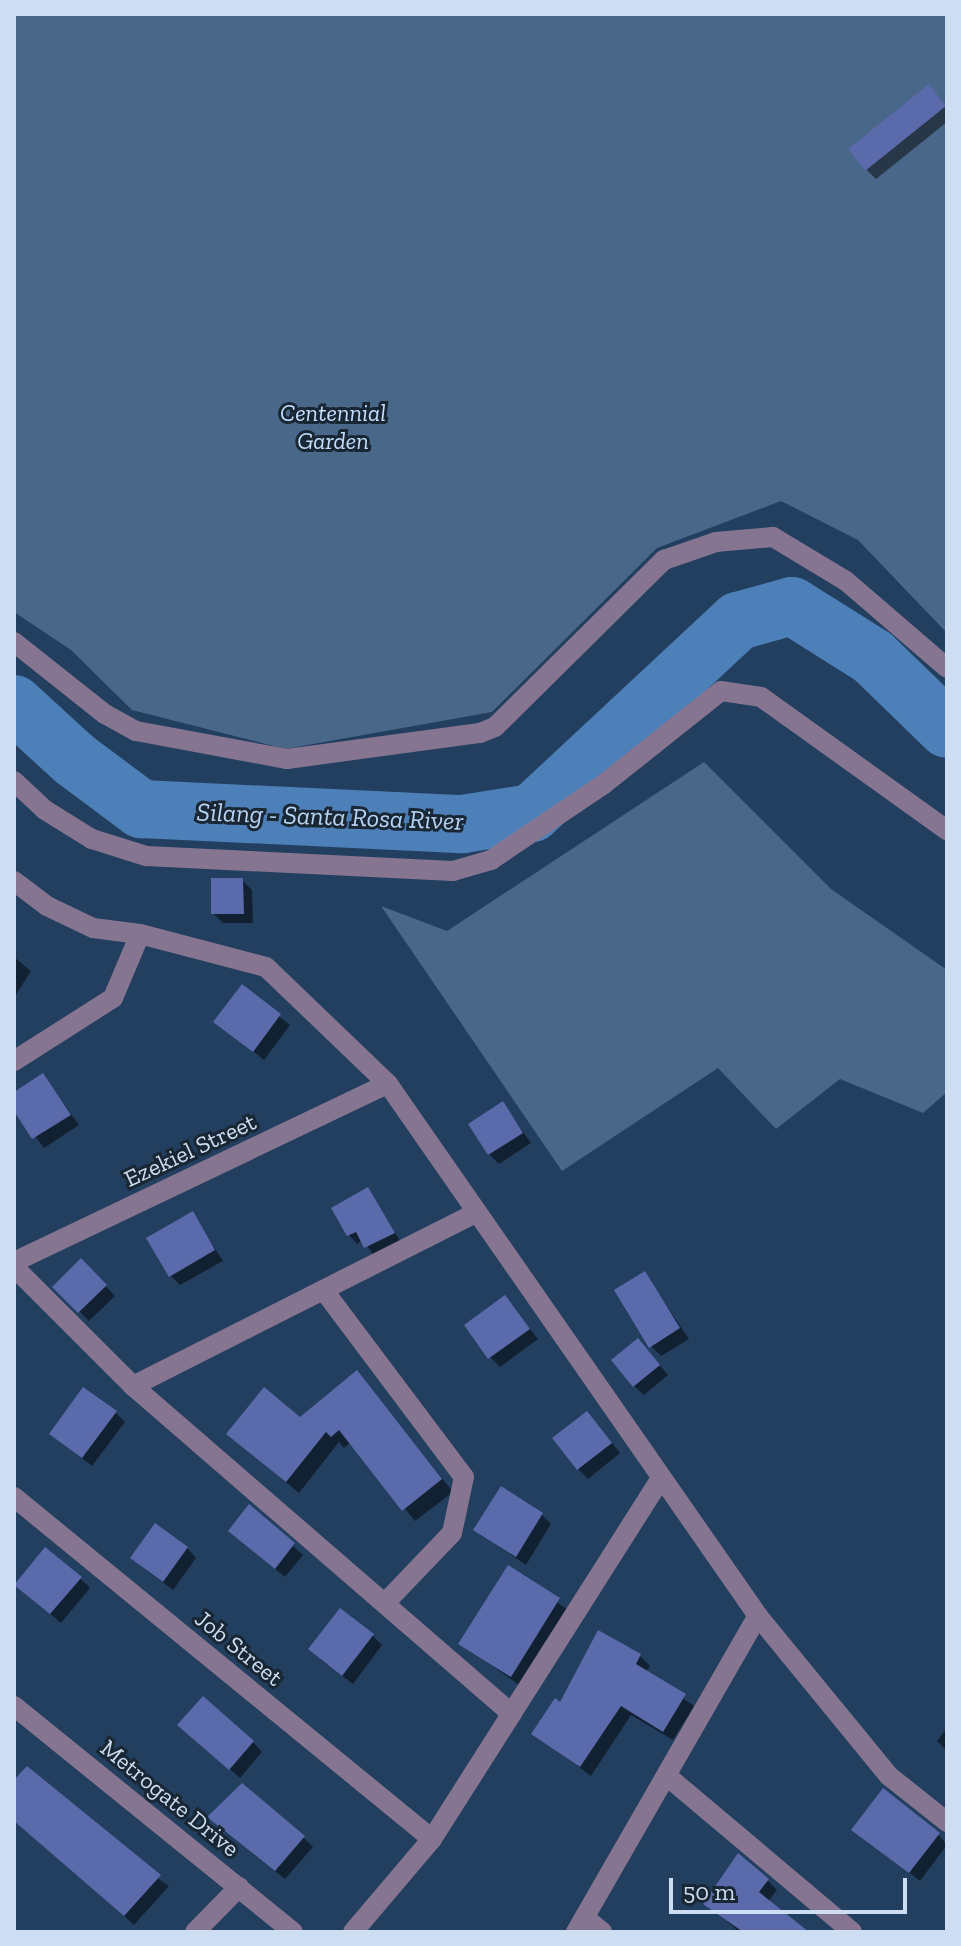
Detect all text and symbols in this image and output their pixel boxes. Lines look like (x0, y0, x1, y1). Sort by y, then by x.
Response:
park label: Centennial Garden (280, 399, 386, 455)
water label: Silang - Santa Rosa River (196, 797, 464, 837)
street label: Ezekiel Street (120, 1107, 260, 1193)
street label: Job Street (189, 1604, 289, 1692)
street label: Metrogate Drive (95, 1733, 245, 1863)
scale bar (673, 1862, 911, 1912)
text: 50 m (683, 1877, 735, 1906)

